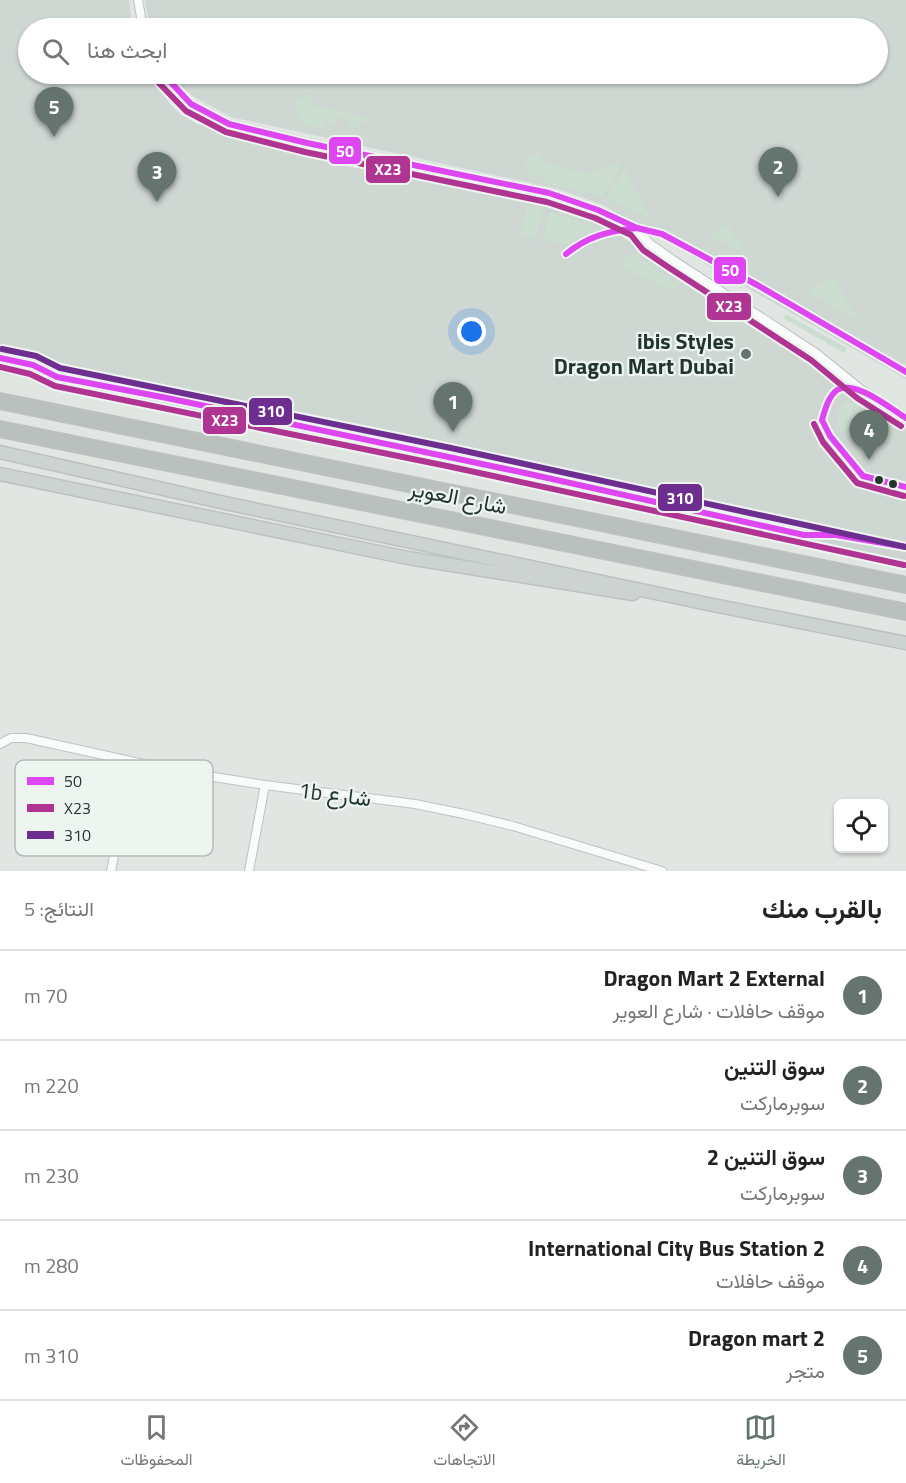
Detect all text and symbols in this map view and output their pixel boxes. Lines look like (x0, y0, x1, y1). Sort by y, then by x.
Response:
search box (18, 18, 888, 84)
text: ابحث هنا (87, 33, 167, 67)
icon: search (39, 35, 72, 68)
pin: 5 (34, 88, 74, 137)
line badge: 50 (328, 136, 362, 165)
text: 50 (336, 139, 354, 163)
pin: 2 (758, 148, 798, 197)
pin: 3 (138, 152, 176, 202)
line badge: X23 (365, 155, 411, 184)
text: X23 (374, 157, 402, 181)
line badge: 50 (713, 256, 747, 285)
text: 50 (721, 258, 739, 282)
line badge: X23 (706, 292, 752, 321)
text: X23 (715, 294, 743, 318)
your location (457, 317, 486, 346)
place label: ibis Styles Dragon Mart Dubai (554, 324, 734, 383)
marker: ibis Styles Dragon Mart Dubai (739, 347, 753, 361)
pin: 1 (434, 382, 472, 432)
line badge: 310 (248, 397, 293, 426)
text: 310 (258, 399, 284, 423)
line badge: X23 (202, 406, 247, 435)
text: X23 (211, 408, 239, 432)
pin: 4 (850, 410, 888, 460)
street label: شارع العوير (405, 471, 510, 523)
unlabelled marker (873, 474, 885, 486)
unlabelled marker (887, 478, 899, 490)
line badge: 310 (657, 483, 703, 512)
text: 310 (667, 486, 693, 510)
legend (15, 760, 213, 856)
text: 50 (64, 769, 82, 793)
street label: 1b شارع (297, 773, 373, 815)
text: X23 (64, 796, 91, 820)
map controls (834, 799, 888, 853)
button: locate (834, 799, 888, 853)
text: 310 (64, 823, 91, 847)
text: بالقرب منك (762, 889, 882, 928)
text: النتائج: 5 (24, 893, 94, 924)
text: Dragon Mart 2 External (603, 961, 825, 995)
text: 70 m (24, 980, 68, 1011)
text: 1 (857, 980, 868, 1011)
text: موقف حافلات · شارع العوير (613, 995, 825, 1026)
text: سوق التنين (724, 1050, 825, 1084)
text: 220 m (24, 1070, 79, 1101)
text: 2 (857, 1070, 868, 1101)
text: سوبرماركت (740, 1087, 825, 1118)
text: سوق التنين 2 (707, 1140, 825, 1174)
text: 230 m (24, 1160, 79, 1191)
text: 3 (857, 1160, 868, 1191)
text: سوبرماركت (740, 1177, 825, 1208)
text: International City Bus Station 2 (528, 1231, 825, 1265)
text: 280 m (24, 1250, 79, 1281)
text: 4 (857, 1250, 868, 1281)
text: موقف حافلات (716, 1265, 825, 1296)
text: Dragon mart 2 (688, 1321, 825, 1355)
text: 310 m (24, 1340, 79, 1371)
text: 5 (857, 1340, 868, 1371)
text: متجر (786, 1355, 825, 1386)
tab: المحفوظات (120, 1411, 193, 1474)
tab: الاتجاهات (433, 1411, 495, 1474)
tab: الخريطة (736, 1411, 786, 1474)

